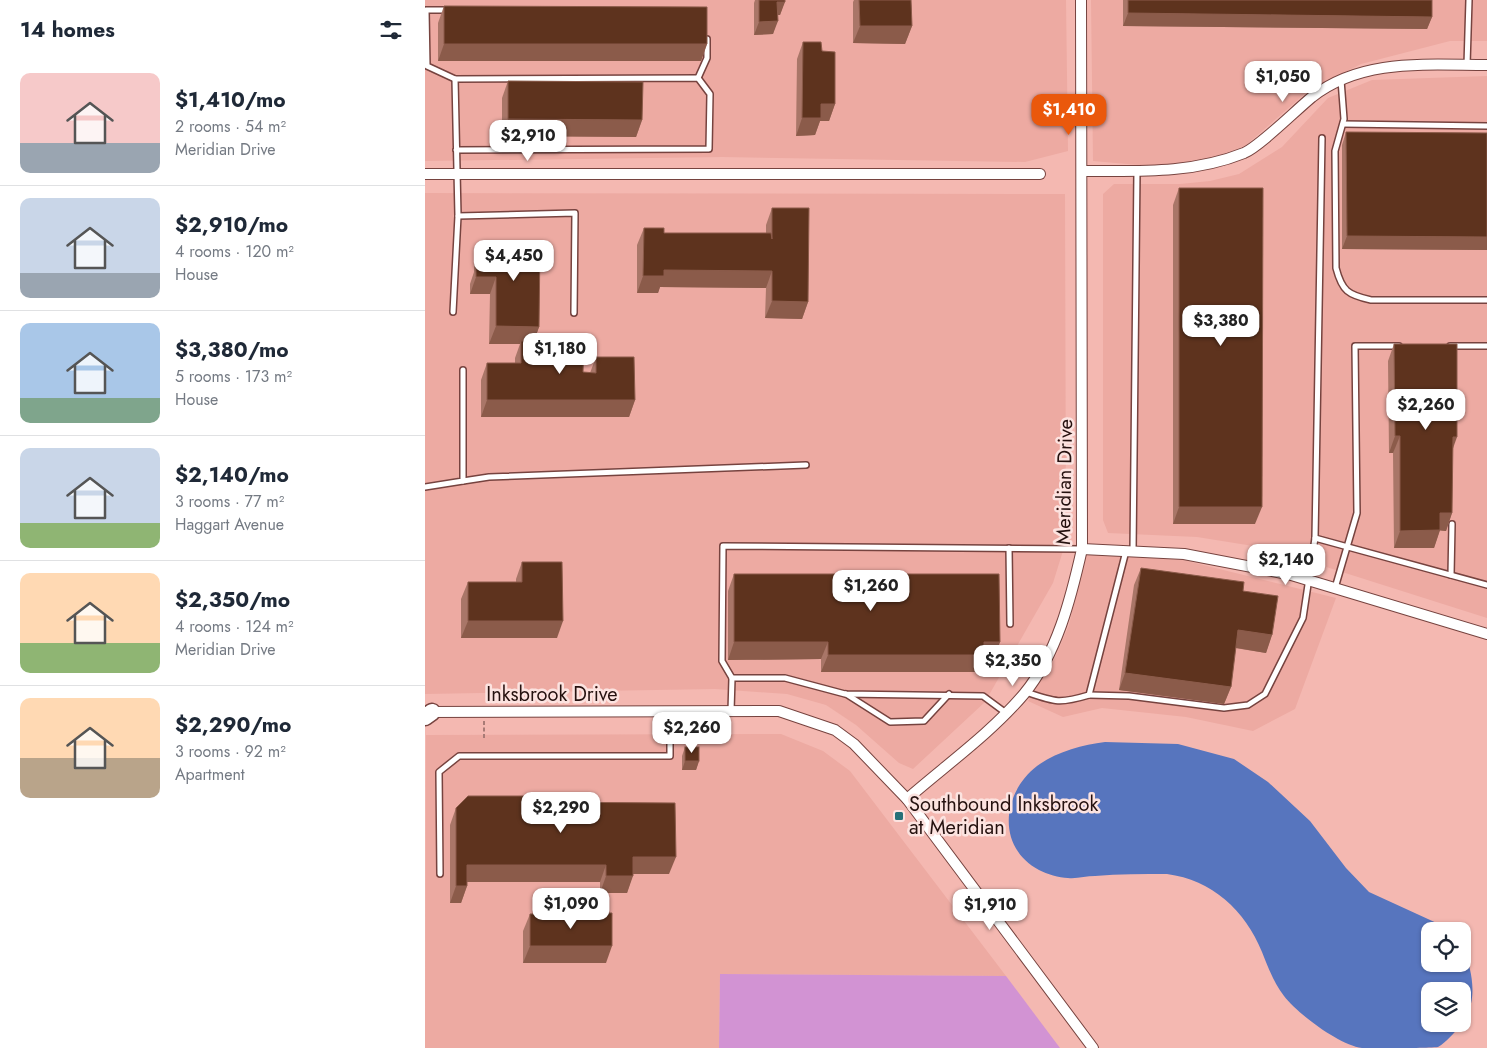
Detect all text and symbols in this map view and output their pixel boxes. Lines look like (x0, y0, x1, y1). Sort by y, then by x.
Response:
text: 14 homes (20, 15, 115, 45)
icon: filters (377, 16, 405, 44)
pin: $1,050 (1242, 61, 1324, 103)
text: $1,050 (1256, 65, 1310, 88)
text: $1,410/mo (175, 85, 286, 115)
icon: home (60, 93, 120, 153)
pin: $1,410 (1028, 94, 1110, 136)
text: $1,410 (1042, 98, 1096, 121)
text: 2 rooms · 54 m² (175, 115, 286, 138)
pin: $2,910 (487, 120, 569, 162)
text: $2,910 (500, 124, 556, 147)
text: Meridian Drive (175, 138, 276, 161)
text: $2,910/mo (175, 210, 288, 240)
icon: home (60, 218, 120, 278)
text: 4 rooms · 120 m² (175, 240, 294, 263)
pin: $4,450 (473, 240, 555, 282)
text: $4,450 (485, 244, 543, 267)
text: House (175, 263, 218, 286)
pin: $3,380 (1180, 304, 1262, 347)
text: $3,380 (1193, 309, 1249, 332)
pin: $1,180 (519, 332, 601, 375)
text: $3,380/mo (175, 335, 289, 365)
text: $1,180 (534, 337, 586, 360)
icon: home (60, 343, 120, 403)
text: 5 rooms · 173 m² (175, 365, 292, 388)
text: House (175, 388, 218, 411)
pin: $2,260 (1385, 388, 1467, 431)
text: $2,260 (1397, 393, 1455, 416)
street label: Meridian Drive (1049, 419, 1080, 545)
text: $2,140/mo (175, 460, 289, 490)
icon: home (60, 468, 120, 528)
text: 3 rooms · 77 m² (175, 490, 284, 513)
text: Haggart Avenue (175, 513, 284, 536)
pin: $2,140 (1245, 544, 1327, 586)
text: $2,140 (1258, 548, 1314, 571)
pin: $1,260 (830, 570, 912, 612)
text: $1,260 (843, 574, 899, 597)
text: $2,350/mo (175, 585, 290, 615)
icon: home (60, 593, 120, 653)
text: 4 rooms · 124 m² (175, 615, 294, 638)
text: Meridian Drive (175, 638, 276, 661)
pin: $2,350 (972, 644, 1054, 687)
text: $2,350 (985, 649, 1041, 672)
street label: Inksbrook Drive (486, 680, 618, 709)
text: $2,290/mo (175, 710, 291, 740)
pin: $2,260 (651, 712, 733, 754)
text: $2,260 (663, 716, 721, 739)
icon: home (60, 718, 120, 778)
text: 3 rooms · 92 m² (175, 740, 286, 763)
text: Apartment (175, 763, 245, 786)
place label: Southbound Inksbrook at Meridian (909, 790, 1098, 842)
pin: $2,290 (520, 792, 602, 834)
text: $2,290 (532, 796, 590, 819)
marker: Southbound Inksbrook at Meridian (893, 810, 905, 822)
pin: $1,090 (530, 888, 612, 930)
pin: $1,910 (949, 888, 1031, 931)
text: $1,090 (543, 892, 599, 915)
text: $1,910 (964, 893, 1016, 916)
map controls (1421, 922, 1471, 1032)
button: locate (1421, 922, 1471, 972)
button: layers (1421, 982, 1471, 1032)

